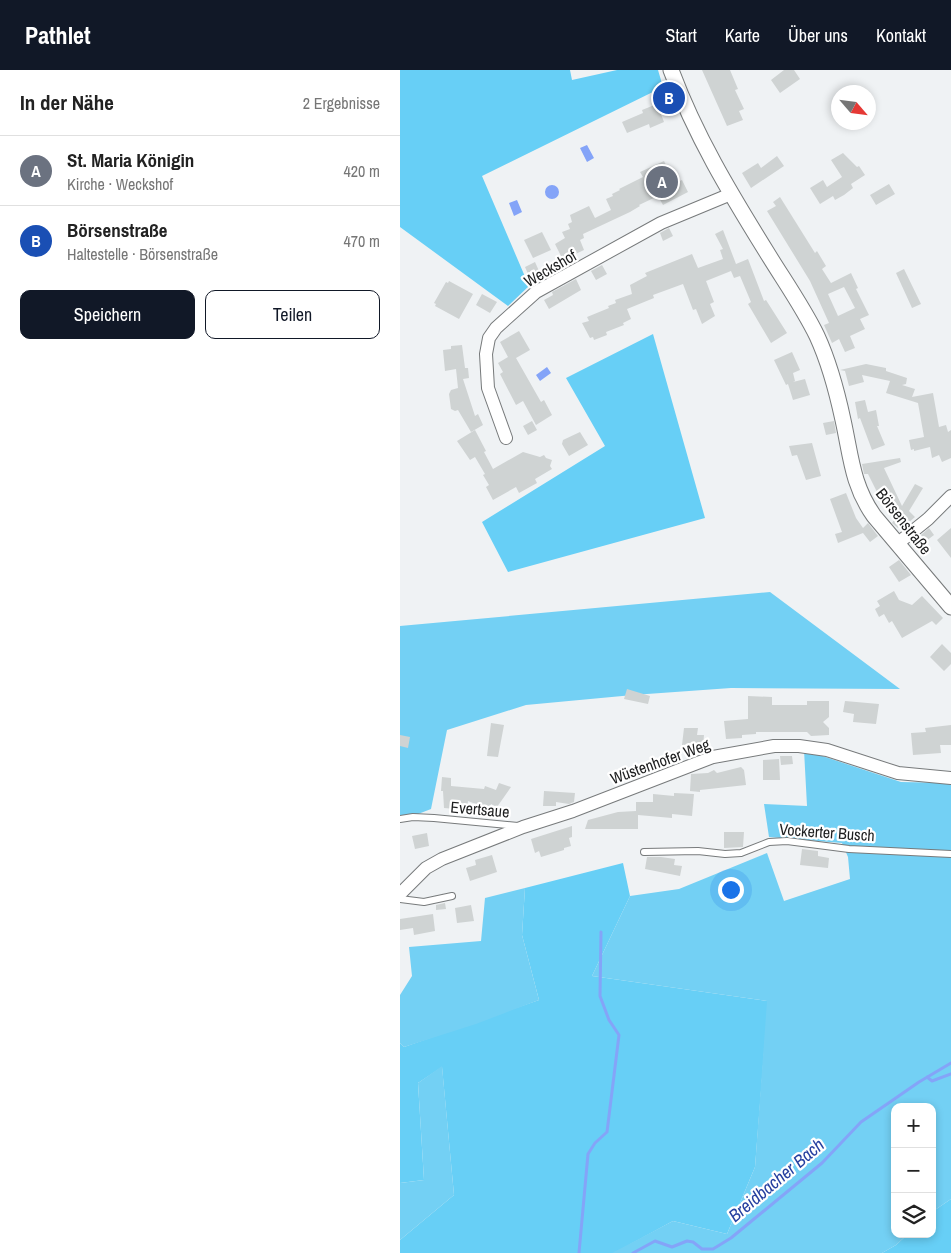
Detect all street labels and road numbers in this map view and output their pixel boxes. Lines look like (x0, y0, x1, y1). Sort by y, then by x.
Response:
street label: Weckshof (520, 244, 581, 292)
street label: Börsenstraße (871, 483, 937, 559)
street label: Wüstenhofer Weg (607, 733, 714, 789)
street label: Evertsaue (450, 795, 510, 823)
street label: Vockerter Busch (779, 818, 875, 846)

